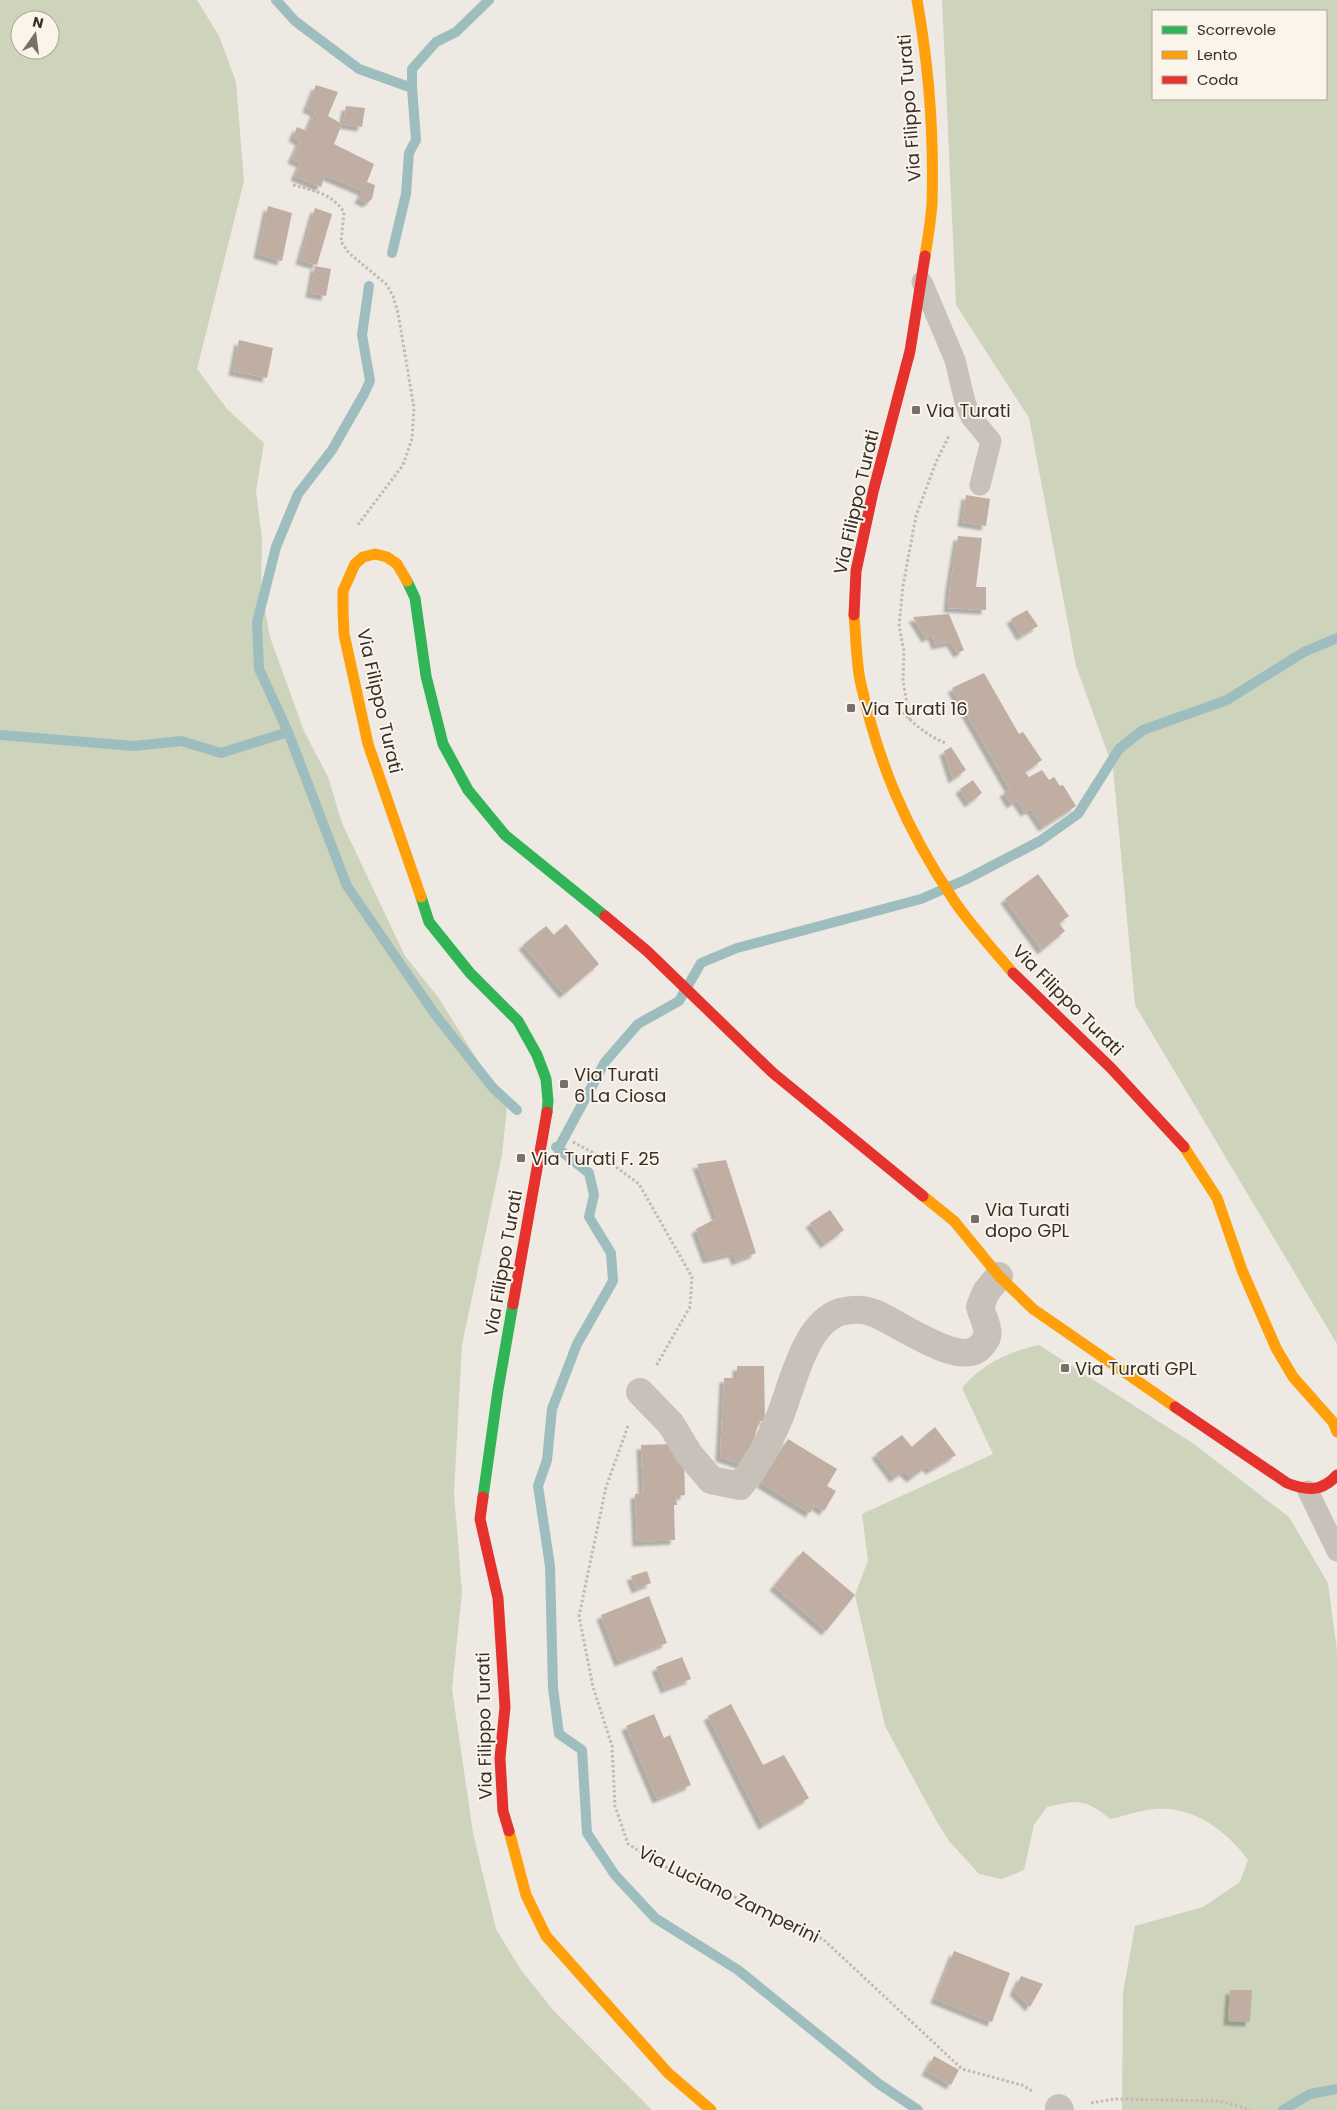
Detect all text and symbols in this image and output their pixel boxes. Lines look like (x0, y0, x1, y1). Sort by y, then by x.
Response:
north arrow (10, 10, 60, 60)
legend (1152, 10, 1327, 100)
text: N (31, 11, 46, 33)
text: Scorrevole (1197, 19, 1276, 40)
street label: Via Filippo Turati (891, 33, 927, 183)
text: Lento (1197, 44, 1237, 65)
text: Coda (1197, 69, 1238, 90)
place label: Via Turati (926, 398, 1011, 423)
marker: Via Turati (910, 404, 922, 416)
street label: Via Filippo Turati (827, 427, 885, 577)
street label: Via Filippo Turati (351, 626, 409, 776)
place label: Via Turati 16 (861, 696, 968, 721)
marker: Via Turati 16 (845, 702, 857, 714)
street label: Via Filippo Turati (1007, 939, 1129, 1061)
place label: Via Turati 6 La Ciosa (574, 1062, 666, 1108)
marker: Via Turati 6 La Ciosa (558, 1078, 570, 1090)
place label: Via Turati F. 25 (531, 1146, 660, 1171)
marker: Via Turati F. 25 (515, 1152, 527, 1164)
street label: Via Filippo Turati (478, 1188, 528, 1338)
place label: Via Turati dopo GPL (985, 1197, 1070, 1243)
marker: Via Turati dopo GPL (969, 1213, 981, 1225)
place label: Via Turati GPL (1075, 1356, 1197, 1381)
marker: Via Turati GPL (1059, 1362, 1071, 1374)
street label: Via Filippo Turati (470, 1652, 498, 1800)
street label: Via Luciano Zamperini (634, 1839, 824, 1949)

